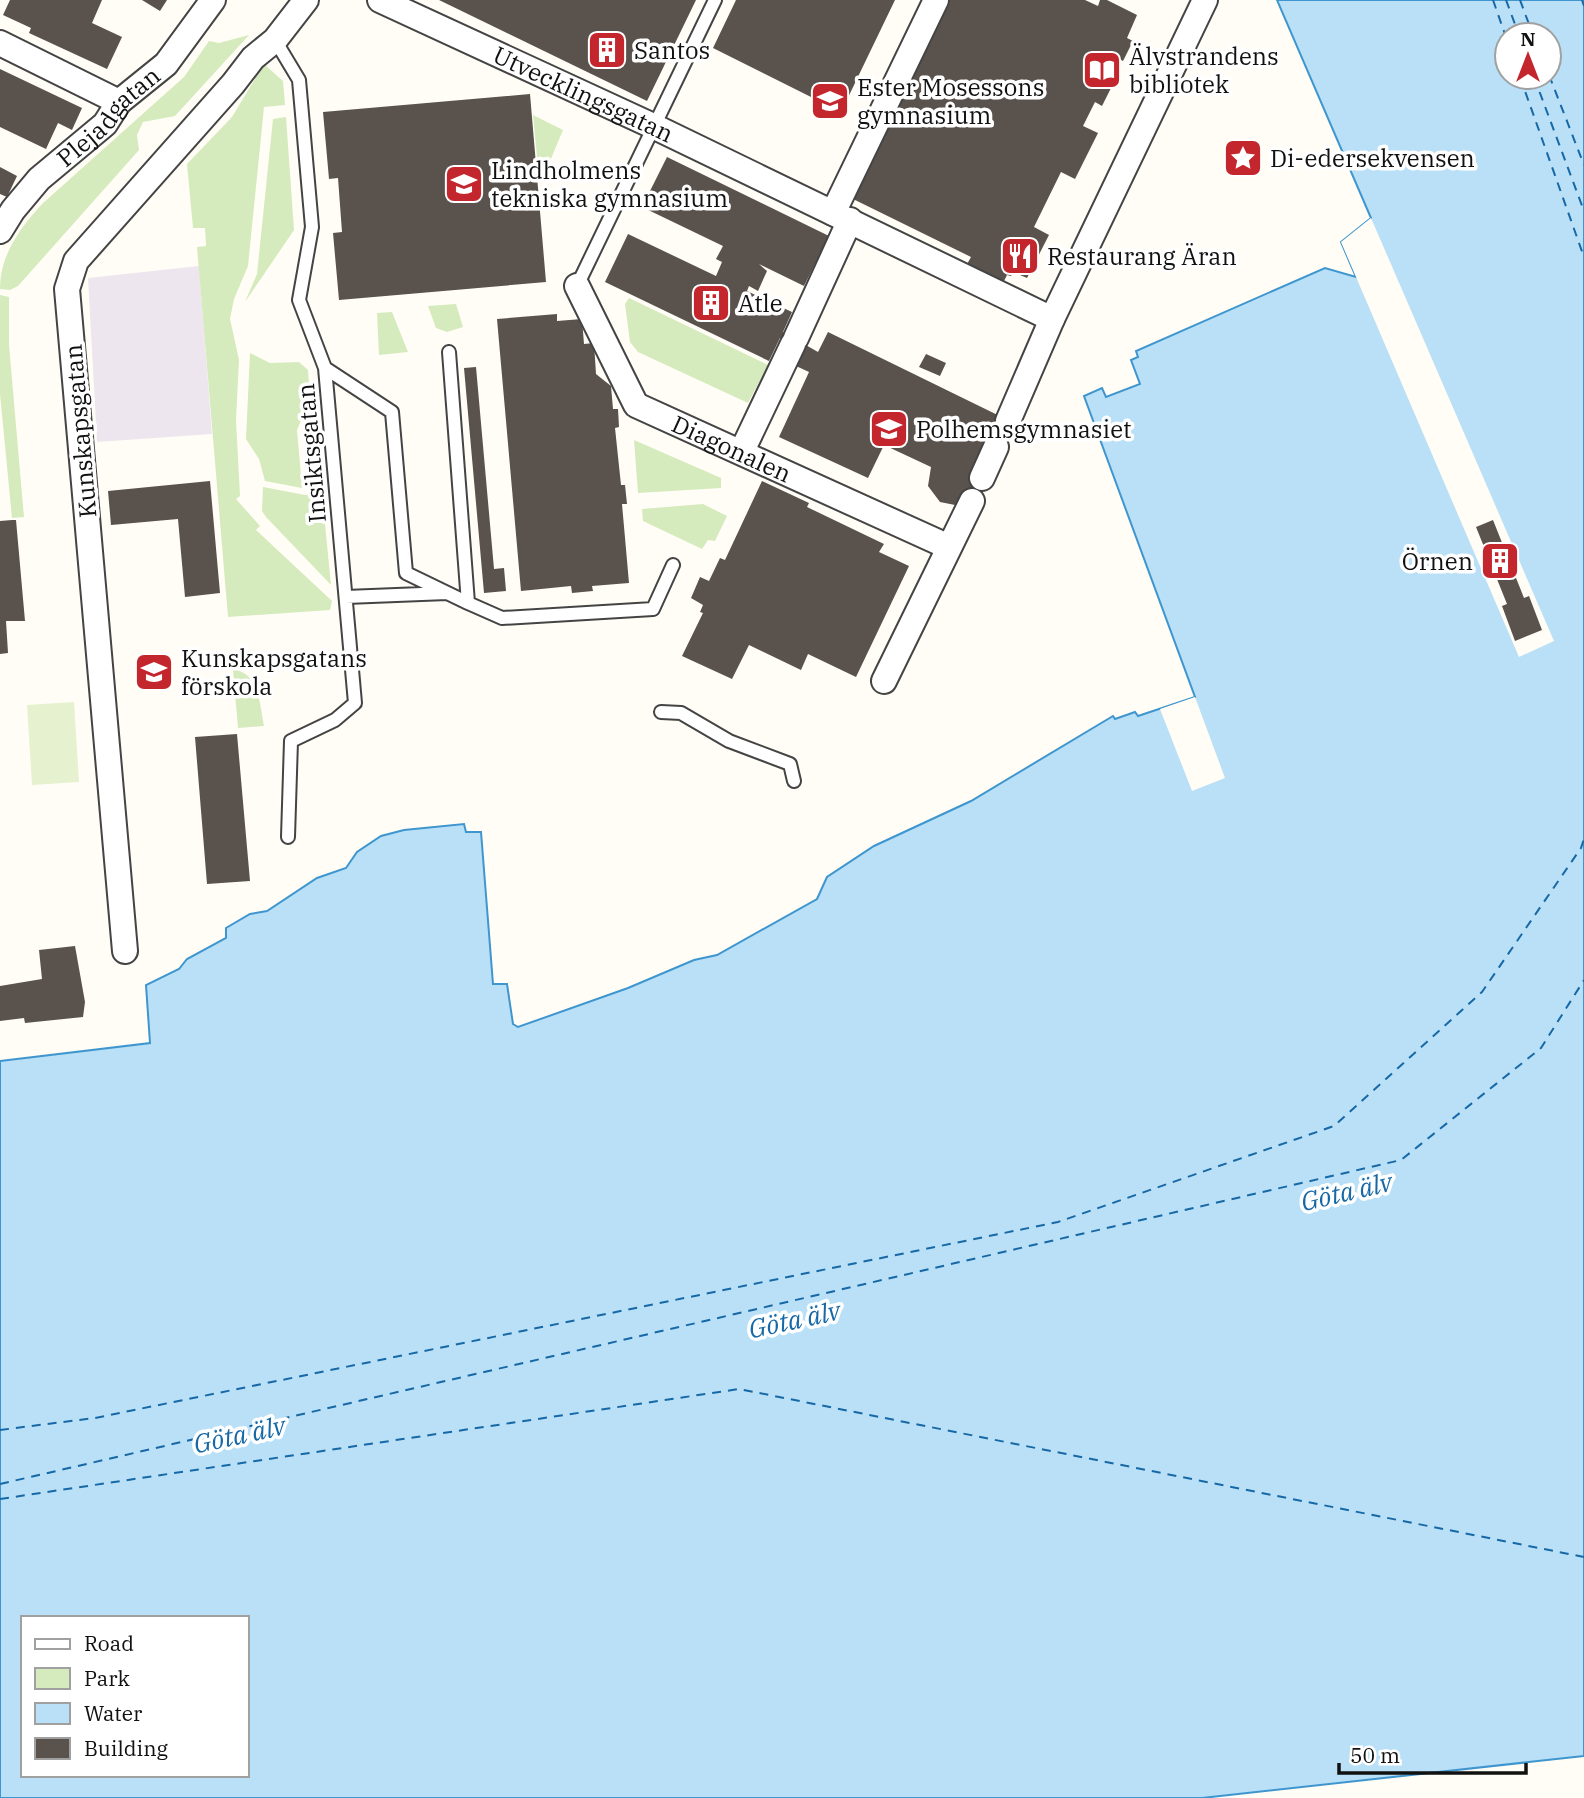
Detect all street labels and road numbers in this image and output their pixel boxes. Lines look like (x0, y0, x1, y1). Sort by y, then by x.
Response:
street label: Utvecklingsgatan (488, 38, 679, 150)
street label: Plejadgatan (50, 59, 167, 174)
street label: Kunskapsgatan (56, 343, 104, 519)
street label: Insiktsgatan (289, 382, 333, 524)
street label: Diagonalen (667, 407, 797, 489)

